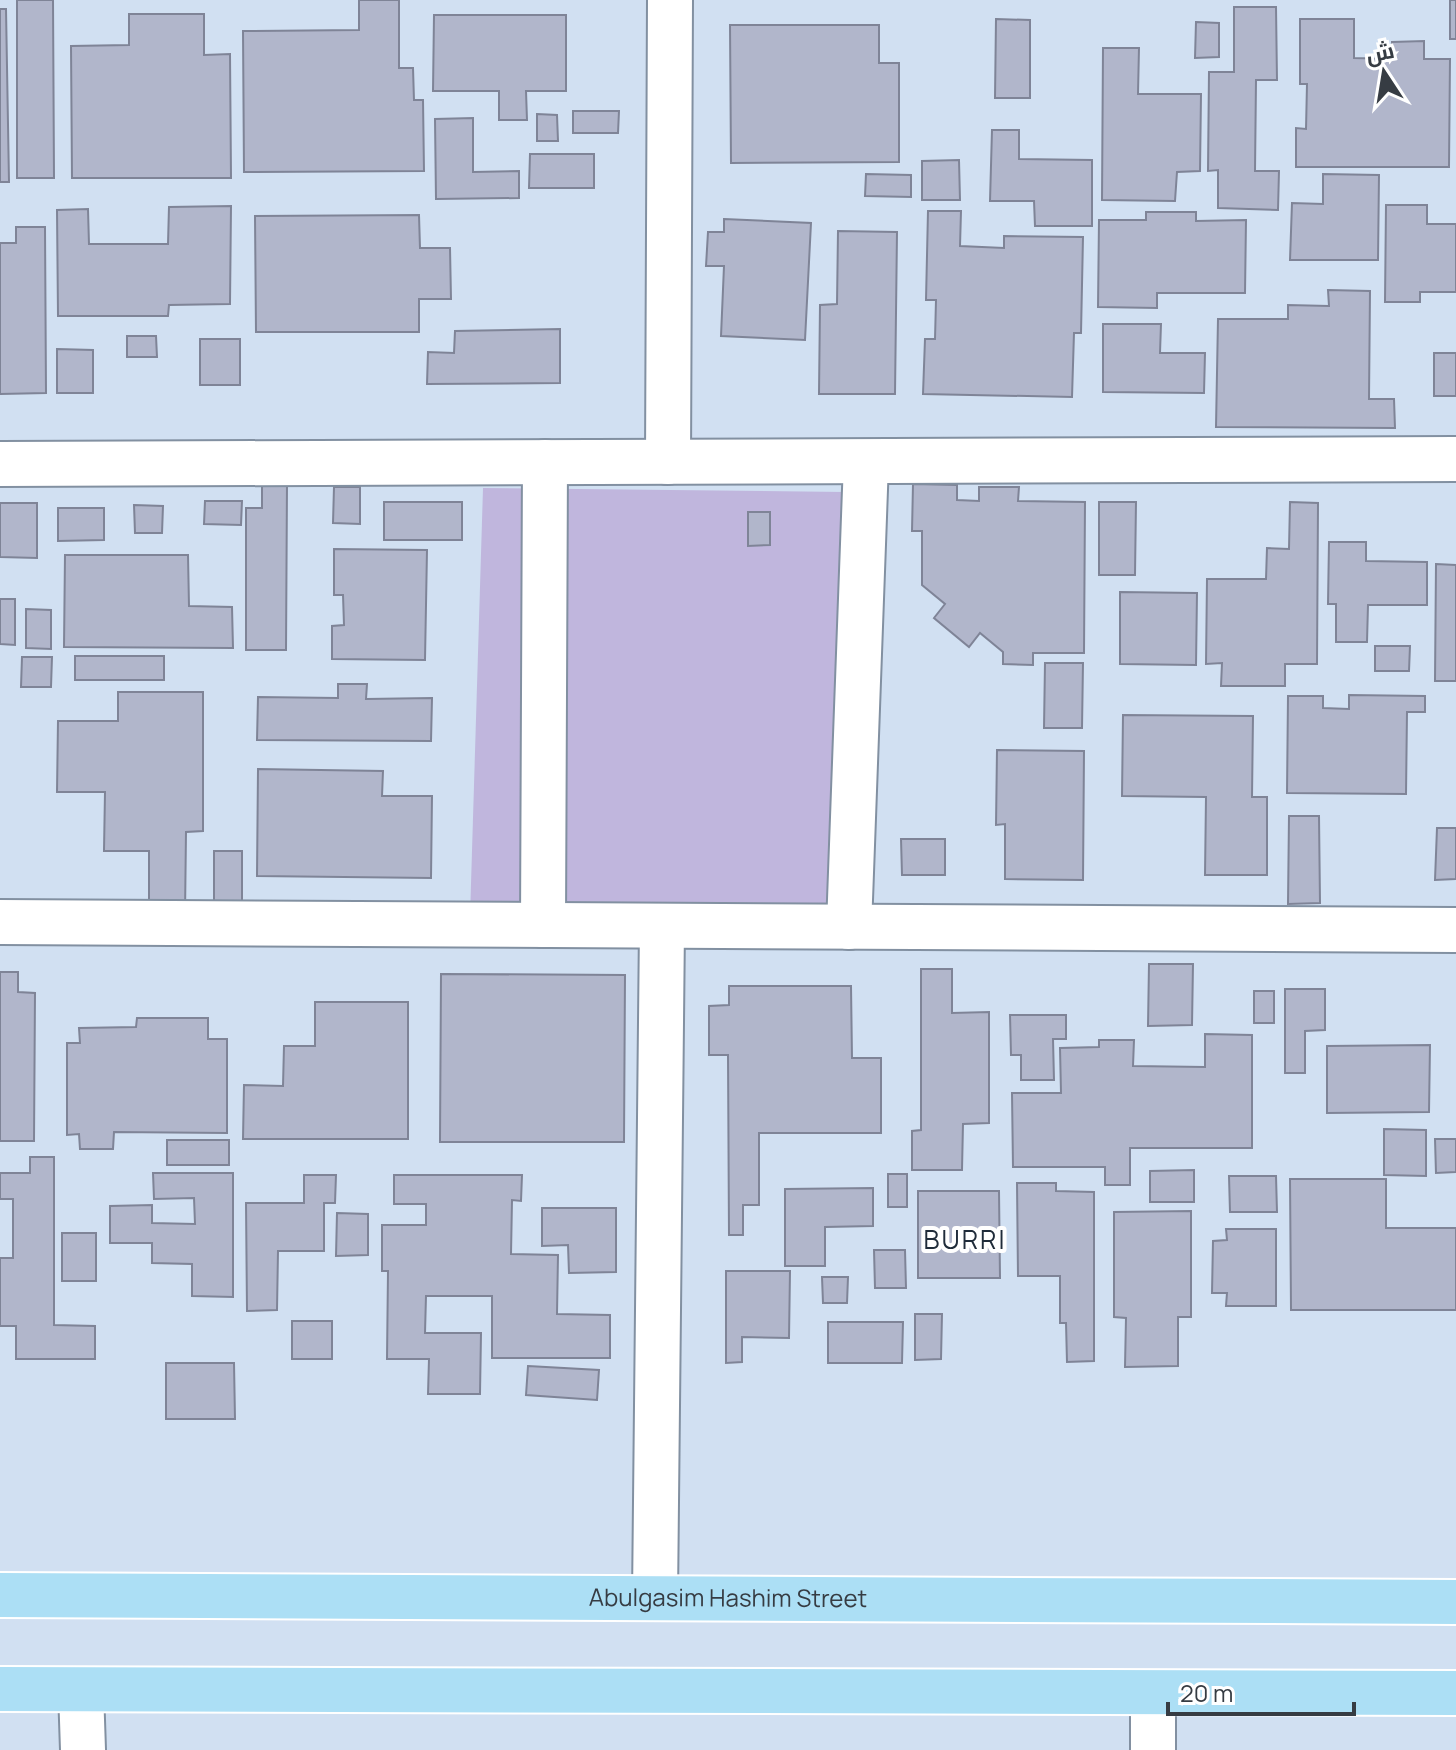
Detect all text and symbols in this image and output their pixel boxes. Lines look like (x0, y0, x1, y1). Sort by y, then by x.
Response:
north arrow (1344, 32, 1424, 112)
text: ش (1363, 35, 1397, 70)
district label: BURRI (923, 1221, 1007, 1257)
street label: Abulgasim Hashim Street (589, 1580, 867, 1614)
scale bar (1168, 1666, 1354, 1716)
text: 20 m (1180, 1676, 1233, 1709)

